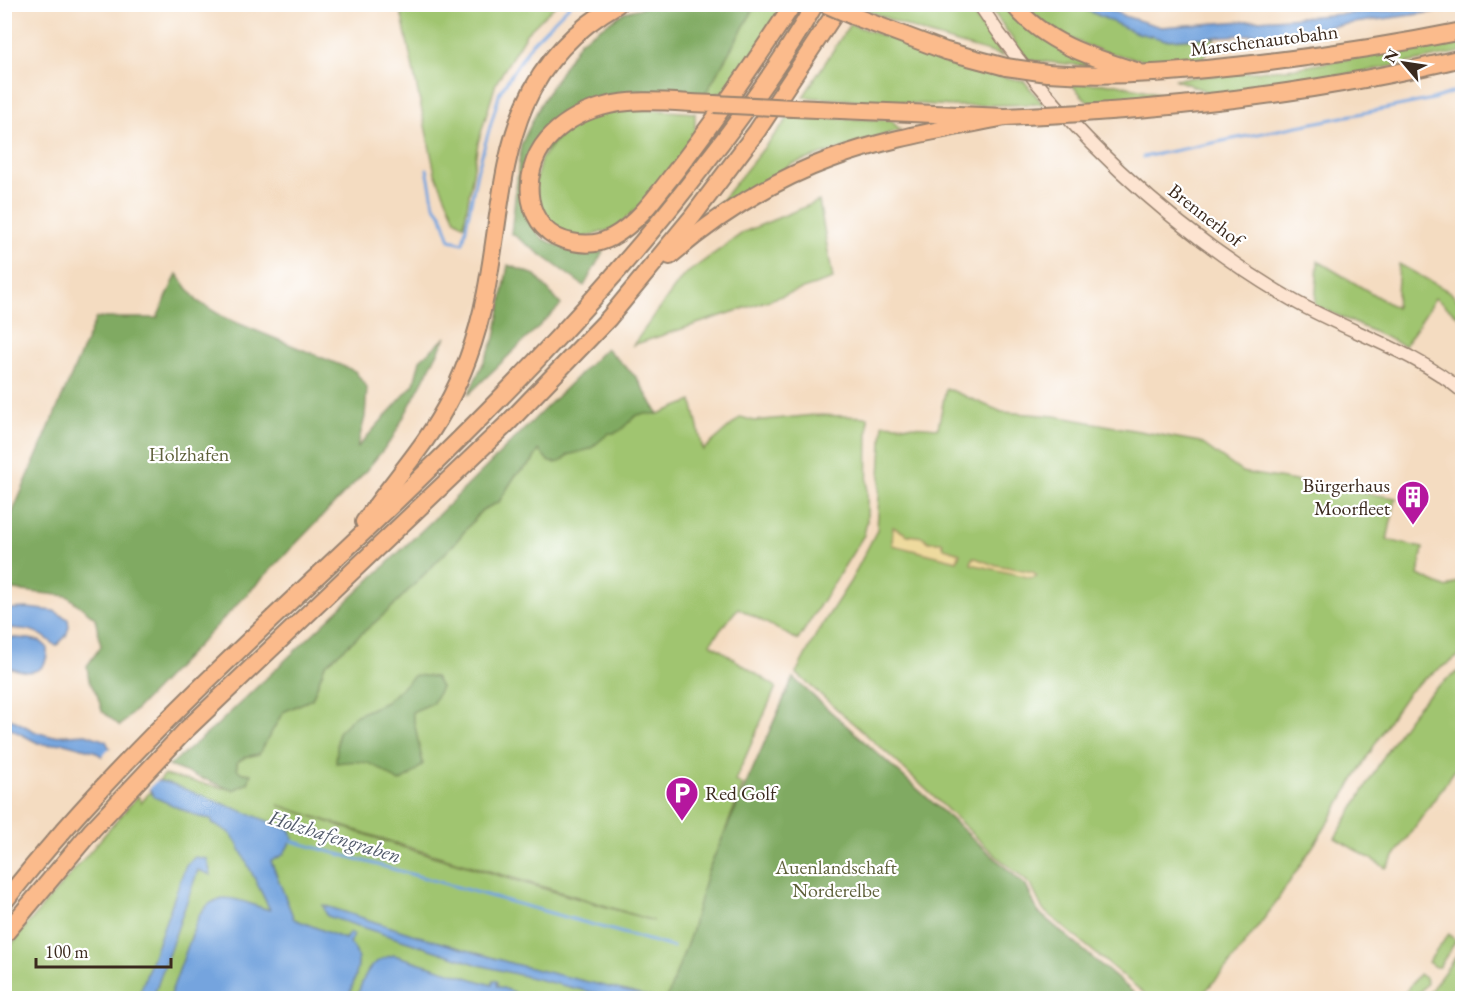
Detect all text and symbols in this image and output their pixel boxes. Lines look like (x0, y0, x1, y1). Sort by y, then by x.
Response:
street label: Marschenautobahn (1188, 18, 1340, 62)
north arrow (1374, 33, 1434, 93)
text: N (1379, 45, 1404, 67)
street label: Brennerhof (1163, 178, 1251, 254)
park label: Holzhafen (149, 441, 230, 467)
place label: Bürgerhaus Moorfleet (1303, 472, 1391, 521)
building icon: Bürgerhaus Moorfleet (1395, 479, 1431, 526)
parking icon: Red Golf (664, 775, 700, 822)
place label: Red Golf (705, 780, 779, 806)
water label: Holzhafengraben (265, 803, 404, 869)
park label: Auenlandschaft Norderelbe (774, 854, 898, 903)
scale bar (36, 931, 171, 969)
text: 100 m (45, 940, 89, 963)

